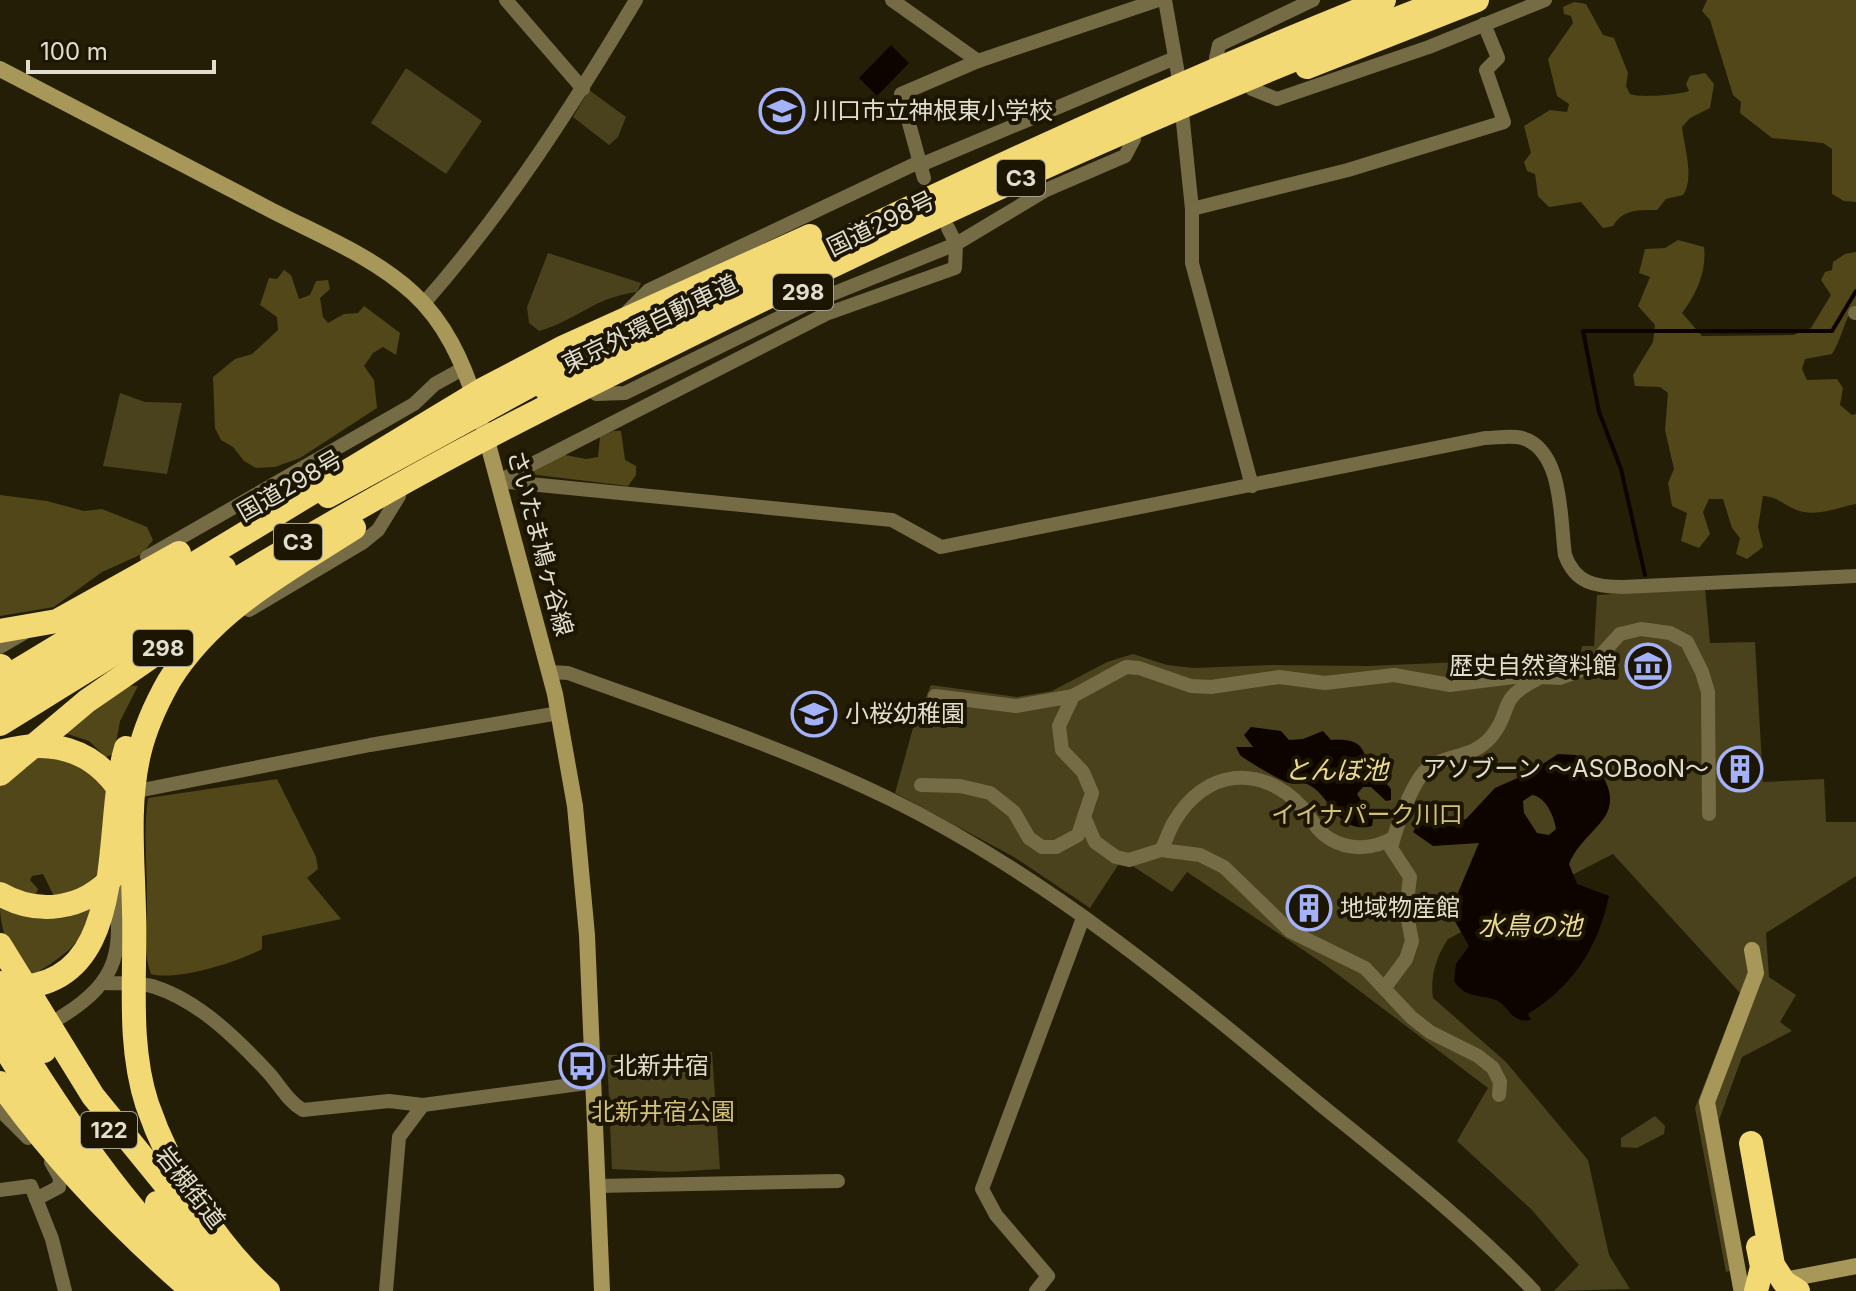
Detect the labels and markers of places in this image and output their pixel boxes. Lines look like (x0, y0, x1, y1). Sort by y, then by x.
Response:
school or university icon: 川口市立神根東小学校 (758, 87, 806, 135)
place label: 川口市立神根東小学校 (813, 96, 1053, 125)
museum icon: 歴史自然資料館 (1624, 642, 1672, 690)
place label: 歴史自然資料館 (1449, 651, 1617, 680)
school or university icon: 小桜幼稚園 (790, 690, 838, 738)
place label: 小桜幼稚園 (845, 699, 965, 728)
building icon: アソブーン ～ASOBooN～ (1716, 745, 1764, 793)
place label: アソブーン ～ASOBooN～ (1423, 754, 1709, 783)
building icon: 地域物産館 (1285, 884, 1333, 932)
place label: 地域物産館 (1340, 893, 1460, 922)
bus stop icon: 北新井宿 (558, 1042, 606, 1090)
place label: 北新井宿 (613, 1051, 709, 1080)

